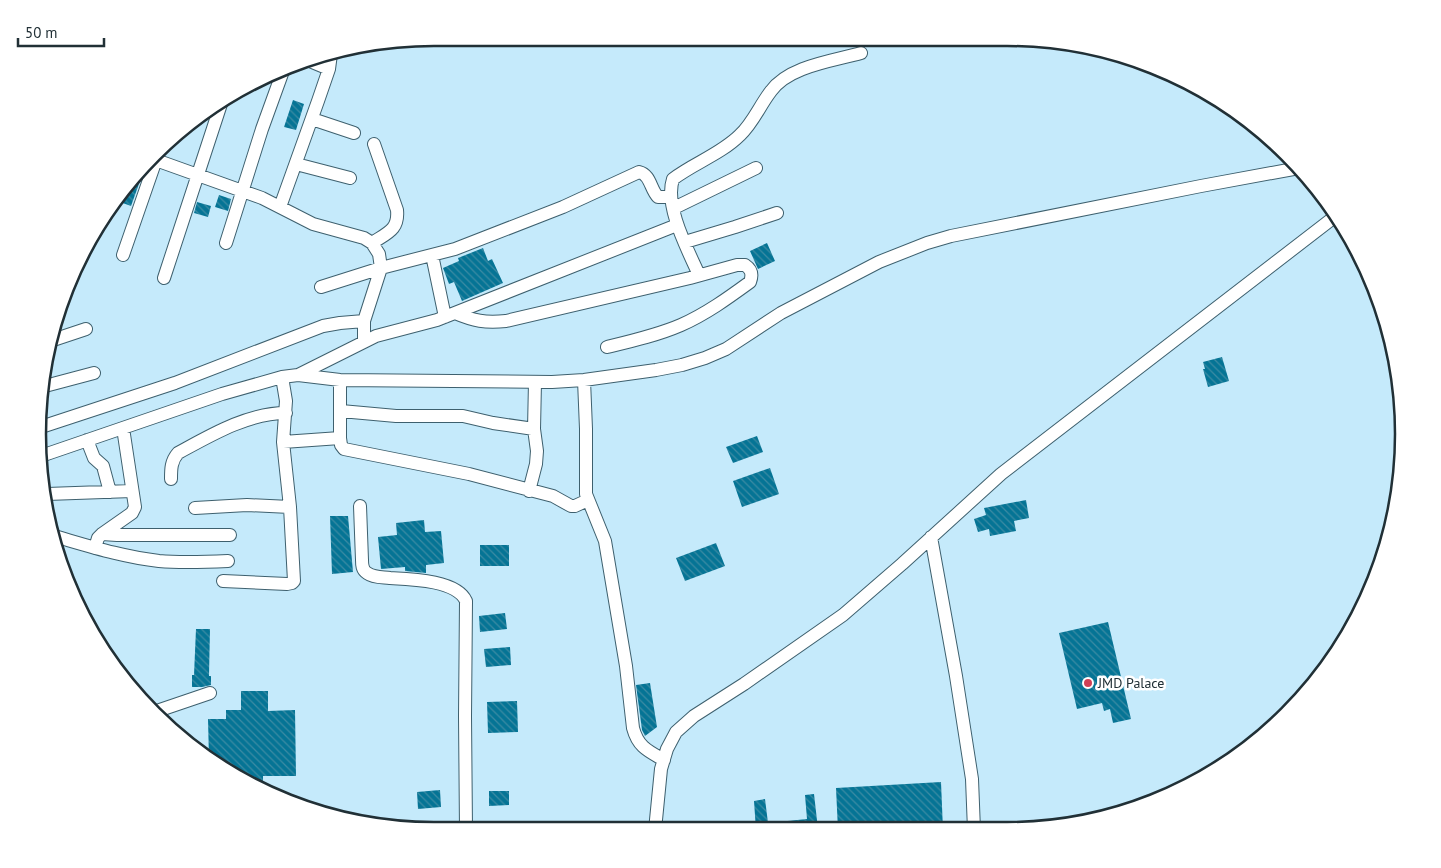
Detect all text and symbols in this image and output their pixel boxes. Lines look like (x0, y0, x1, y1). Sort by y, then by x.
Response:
scale bar (18, 15, 104, 47)
text: 50 m (25, 23, 58, 42)
place label: JMD Palace (1097, 674, 1164, 692)
marker: JMD Palace (1082, 677, 1094, 689)

